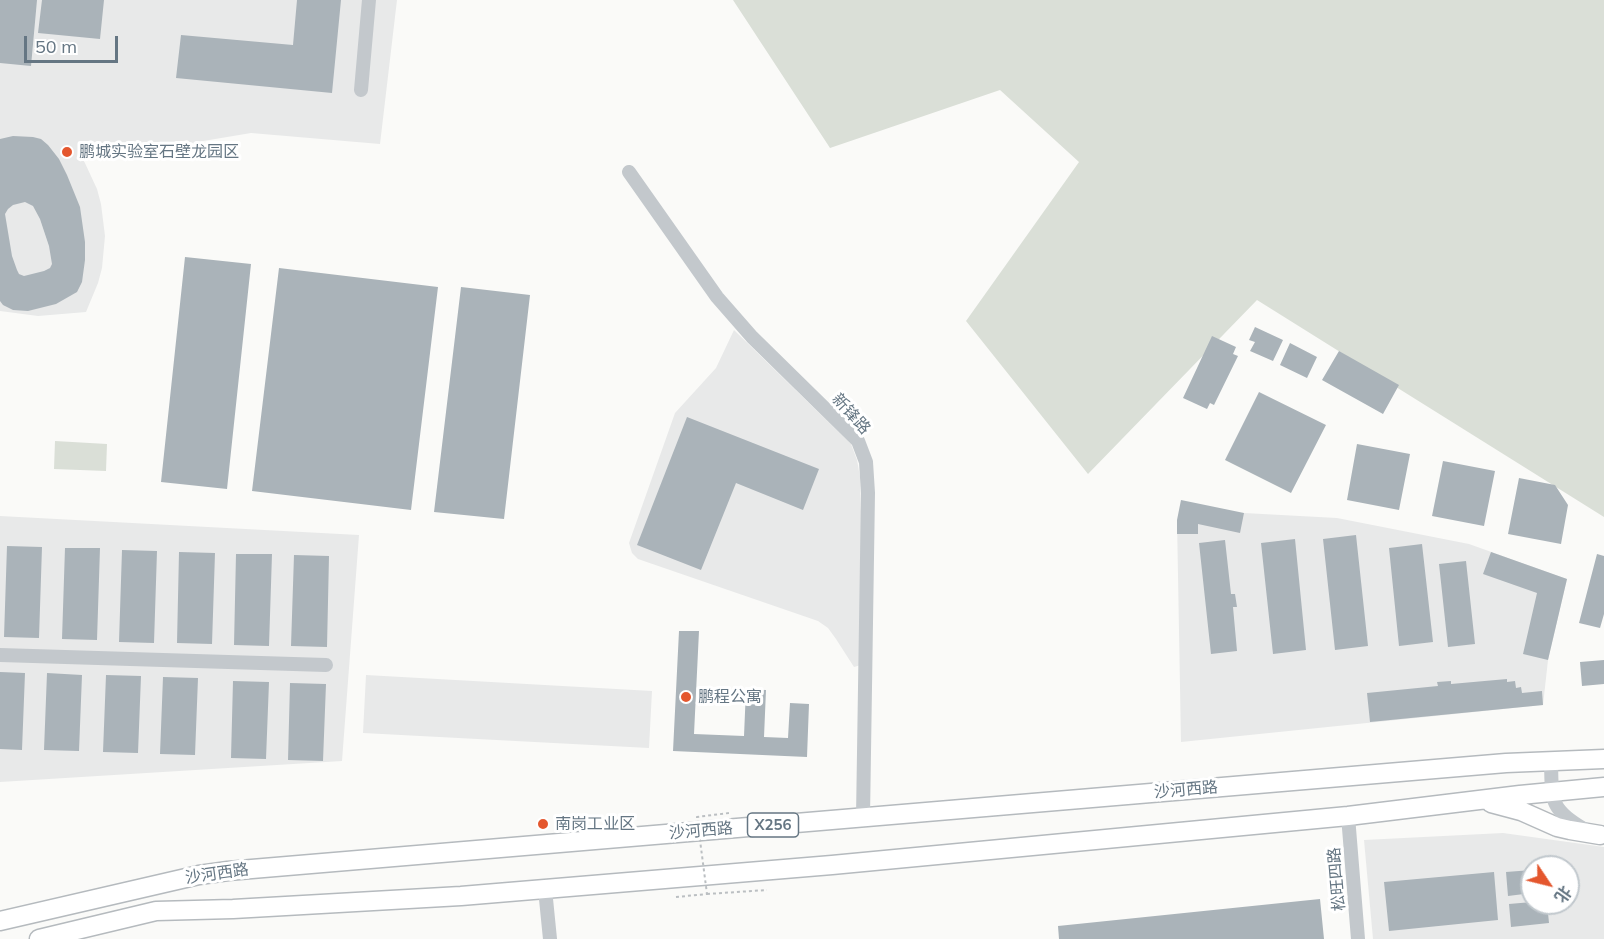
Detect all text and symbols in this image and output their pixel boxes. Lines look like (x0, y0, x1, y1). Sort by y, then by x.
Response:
scale bar (27, 24, 122, 62)
text: 50 m (35, 35, 77, 58)
place label: 鹏城实验室石壁龙园区 (79, 142, 239, 162)
marker: 鹏城实验室石壁龙园区 (60, 145, 74, 159)
street label: 新锋路 (828, 390, 874, 438)
place label: 鹏程公寓 (698, 687, 762, 707)
marker: 鹏程公寓 (679, 690, 693, 704)
street label: 沙河西路 (1153, 778, 1219, 802)
road number: X256 (748, 813, 798, 837)
place label: 南岗工业区 (555, 814, 635, 834)
marker: 南岗工业区 (536, 817, 550, 831)
street label: 沙河西路 (668, 819, 734, 843)
street label: 松旺四路 (1325, 846, 1349, 912)
north arrow (1520, 855, 1580, 915)
street label: 沙河西路 (184, 860, 250, 888)
text: 北 (1550, 882, 1576, 906)

